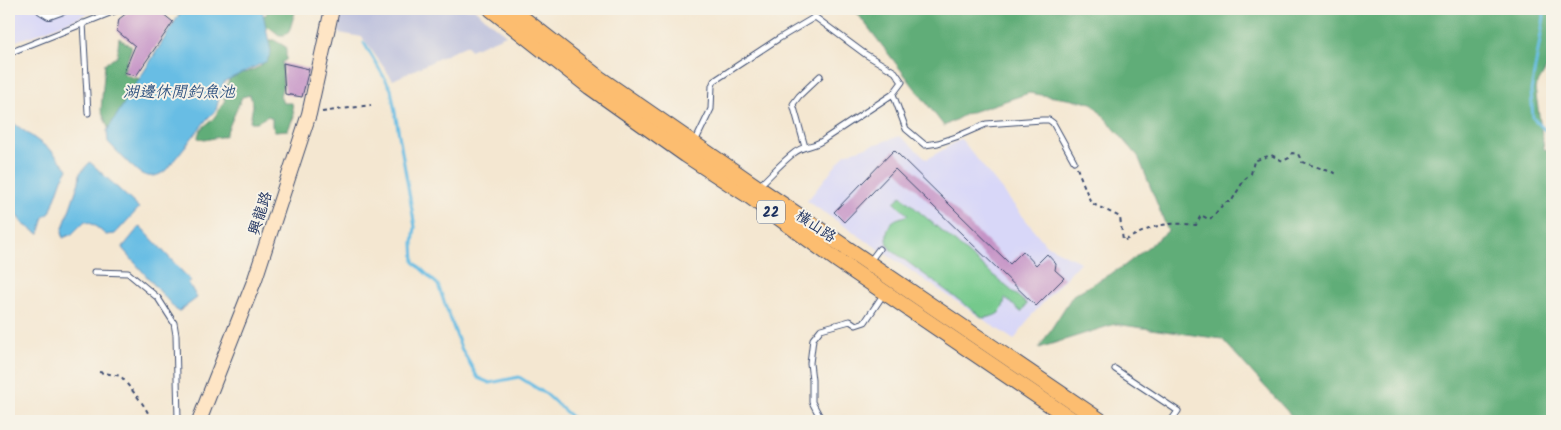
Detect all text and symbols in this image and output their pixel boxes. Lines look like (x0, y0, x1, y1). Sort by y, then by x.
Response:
water label: 湖邊休閒釣魚池 (123, 80, 236, 105)
street label: 興龍路 (243, 188, 279, 238)
road number: 22 (757, 200, 785, 223)
street label: 橫山路 (790, 204, 841, 249)

